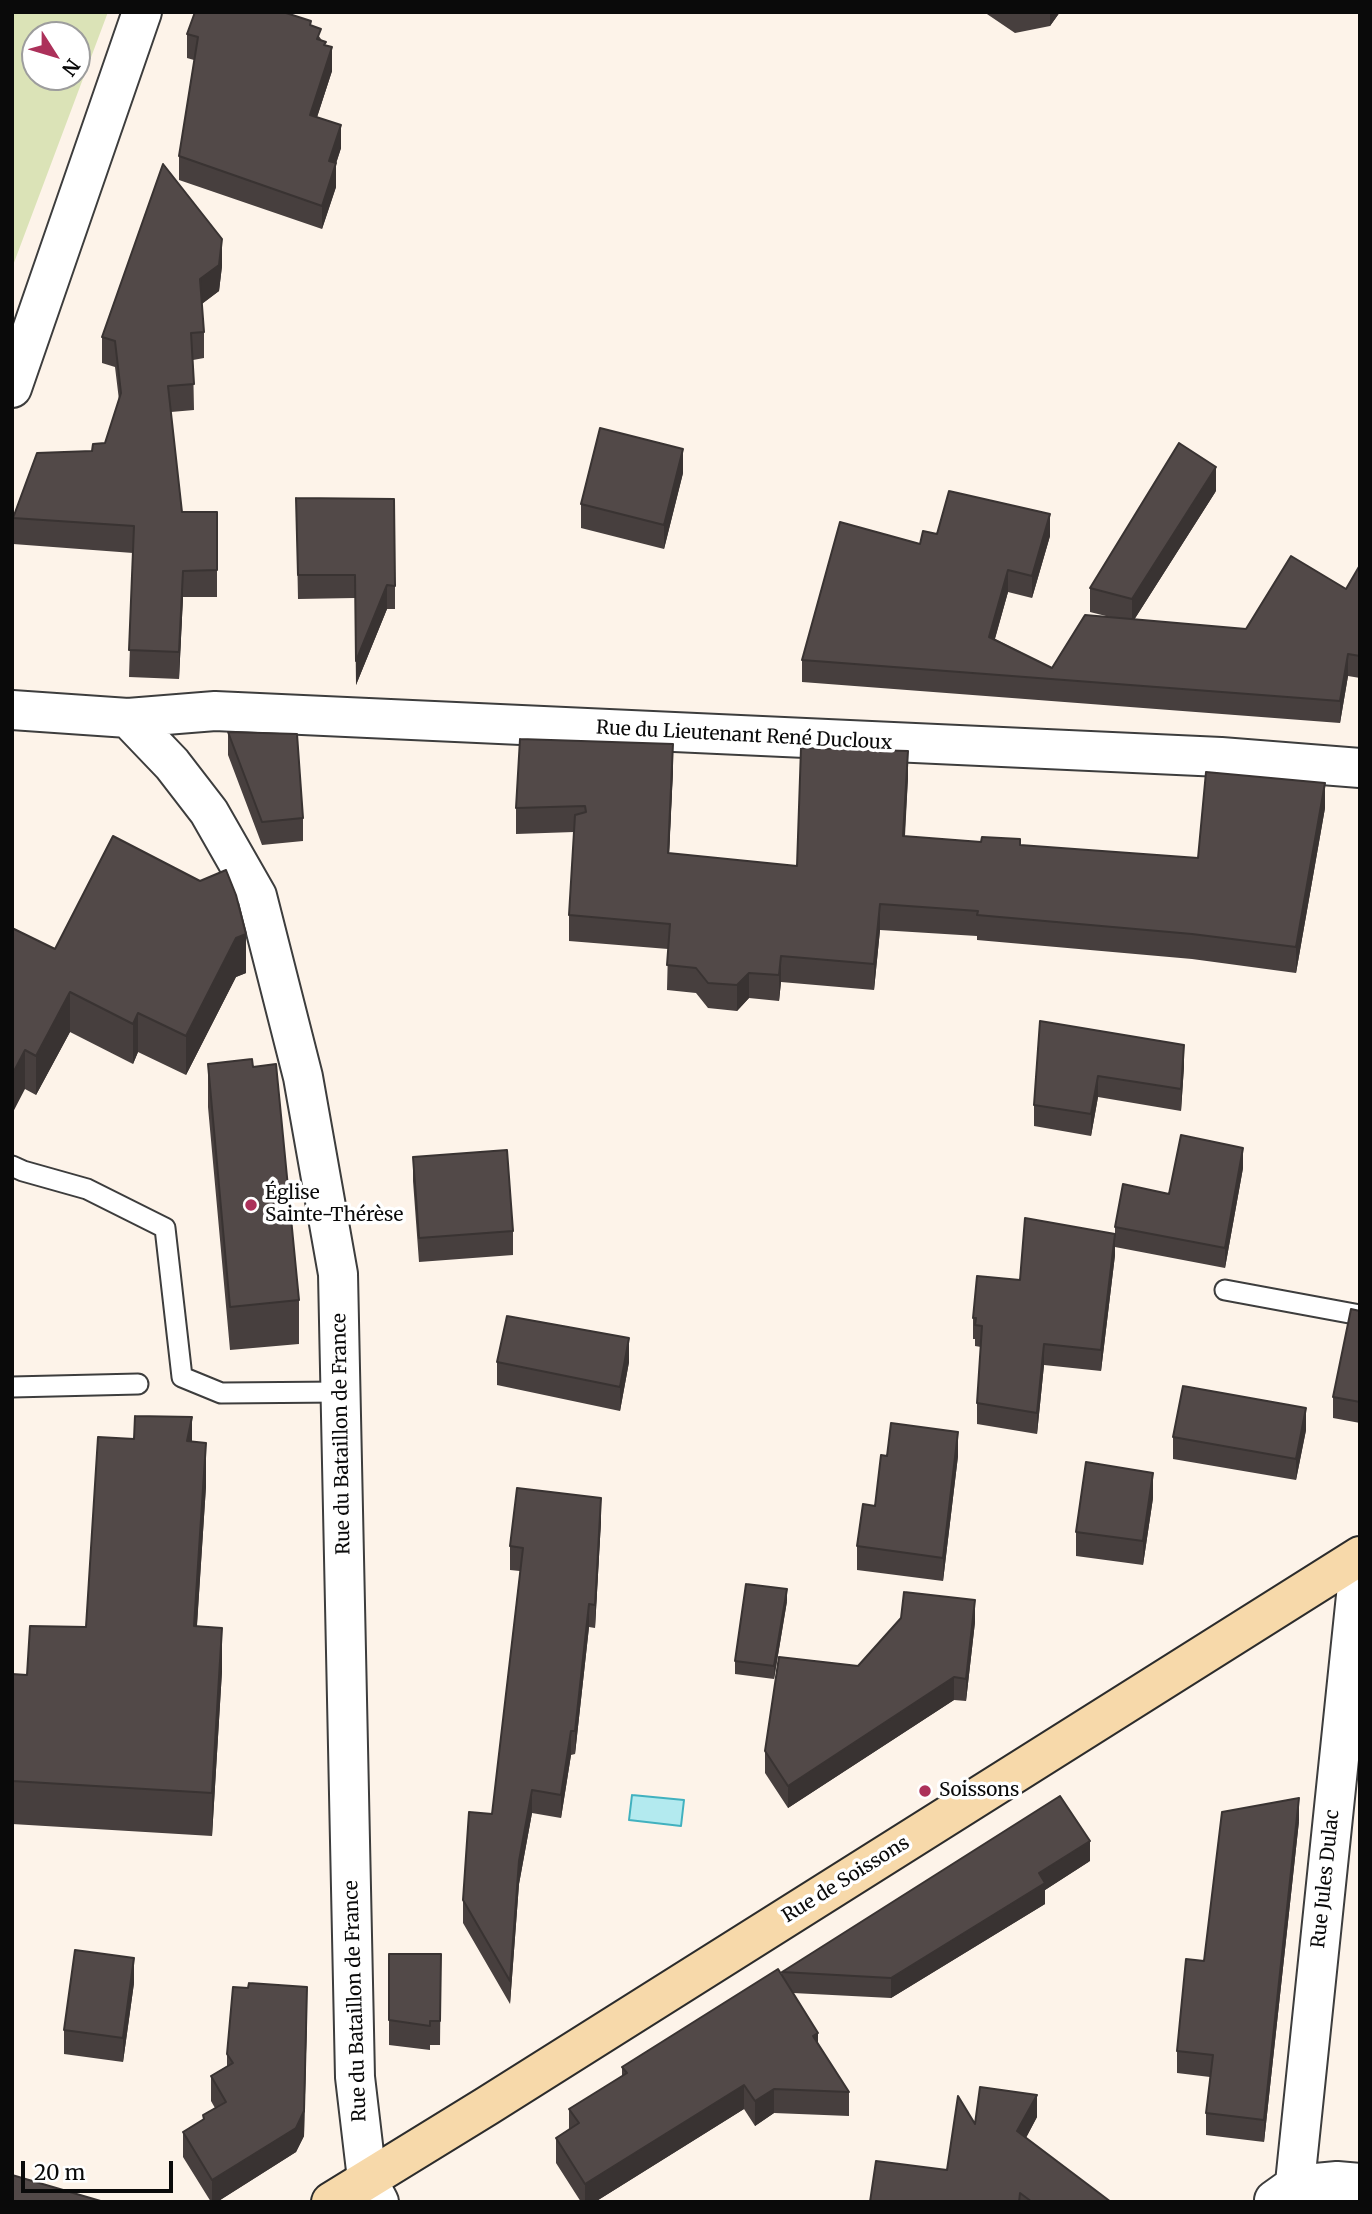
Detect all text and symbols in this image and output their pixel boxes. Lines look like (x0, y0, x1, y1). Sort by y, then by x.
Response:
north arrow (21, 21, 91, 91)
text: N (57, 54, 85, 81)
street label: Rue du Lieutenant René Ducloux (595, 717, 893, 755)
place label: Église Sainte-Thérèse (265, 1183, 403, 1227)
marker: Église Sainte-Thérèse (243, 1197, 259, 1213)
street label: Rue du Bataillon de France (328, 1313, 356, 1555)
place label: Soissons (939, 1780, 1019, 1802)
marker: Soissons (917, 1783, 933, 1799)
street label: Rue Jules Dulac (1307, 1809, 1345, 1949)
street label: Rue de Soissons (778, 1832, 914, 1928)
street label: Rue du Bataillon de France (340, 1880, 372, 2122)
scale bar (24, 2148, 177, 2192)
text: 20 m (34, 2159, 85, 2186)

